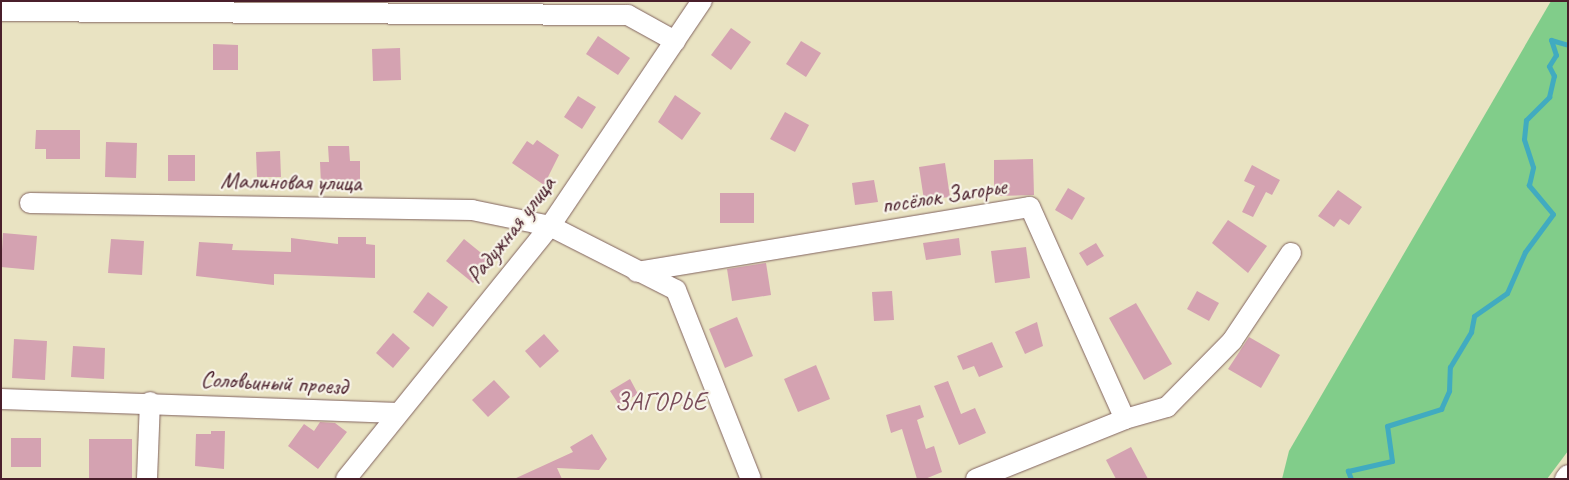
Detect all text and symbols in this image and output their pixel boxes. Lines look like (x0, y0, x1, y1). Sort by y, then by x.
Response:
street label: Малиновая улица (219, 166, 363, 198)
street label: Радужная улица (460, 170, 562, 290)
street label: посёлок Загорье (878, 172, 1010, 220)
street label: Соловьиный проезд (200, 365, 348, 401)
district label: ЗАГОРЬЕ (613, 387, 709, 417)

